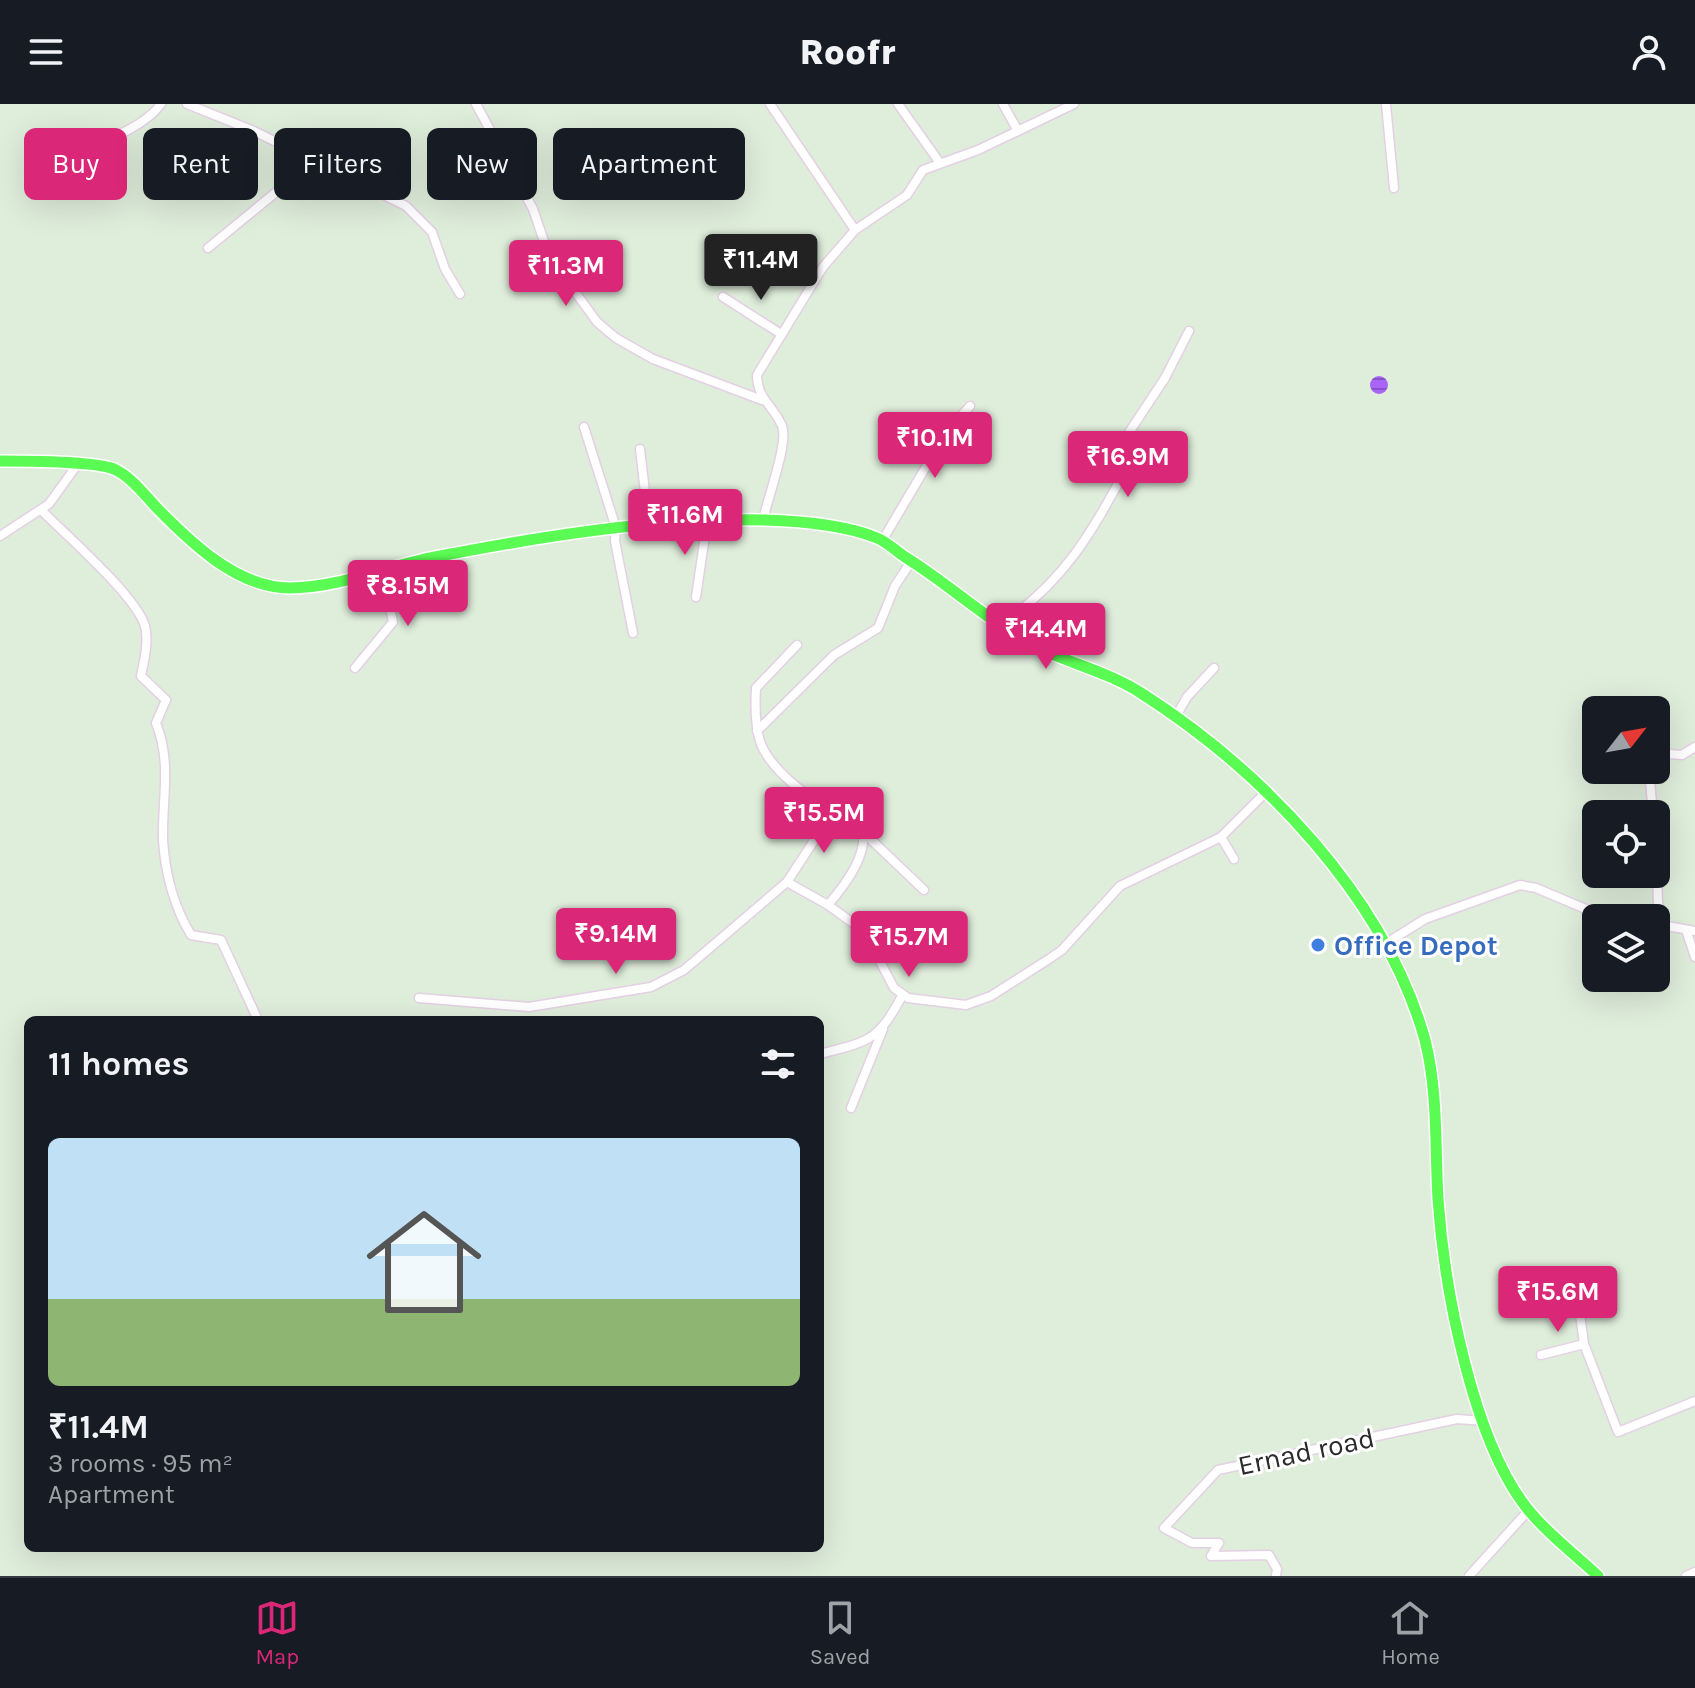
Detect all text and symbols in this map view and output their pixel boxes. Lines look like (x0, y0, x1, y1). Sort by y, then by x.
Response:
icon: menu (24, 30, 68, 74)
icon: person (1627, 30, 1671, 74)
text: Roofr (799, 31, 896, 73)
chip: Buy (24, 128, 127, 200)
chip: Rent (143, 128, 258, 200)
chip: Filters (274, 128, 411, 200)
chip: New (427, 128, 537, 200)
chip: Apartment (553, 128, 745, 200)
pin: ₹11.4M (696, 234, 826, 302)
pin: ₹11.3M (501, 240, 631, 308)
text: ₹11.4M (722, 244, 800, 275)
text: ₹11.3M (527, 250, 605, 281)
pin: ₹10.1M (870, 412, 1000, 480)
text: ₹10.1M (896, 422, 974, 453)
pin: ₹16.9M (1063, 431, 1193, 499)
text: ₹16.9M (1086, 441, 1170, 472)
pin: ₹11.6M (620, 489, 750, 557)
text: ₹11.6M (646, 499, 724, 530)
pin: ₹8.15M (343, 560, 473, 628)
text: ₹8.15M (366, 570, 450, 601)
pin: ₹14.4M (981, 603, 1111, 671)
text: ₹14.4M (1004, 613, 1088, 644)
north arrow (1582, 696, 1670, 784)
map controls (1582, 696, 1670, 992)
pin: ₹15.5M (759, 787, 889, 855)
text: ₹15.5M (783, 797, 865, 828)
button: locate (1582, 800, 1670, 888)
button: layers (1582, 904, 1670, 992)
pin: ₹9.14M (551, 908, 681, 976)
pin: ₹15.7M (844, 911, 974, 979)
text: ₹9.14M (574, 918, 658, 949)
text: ₹15.7M (869, 921, 949, 952)
place label: Office Depot (1334, 929, 1498, 962)
marker: Office Depot (1309, 936, 1327, 954)
icon: filters (756, 1042, 800, 1086)
text: 11 homes (48, 1044, 190, 1084)
icon: home (352, 1190, 496, 1334)
pin: ₹15.6M (1493, 1266, 1623, 1334)
text: ₹15.6M (1516, 1276, 1600, 1307)
text: ₹11.4M (48, 1407, 149, 1447)
street label: Ernad road (1235, 1421, 1377, 1482)
text: 3 rooms · 95 m² (48, 1448, 233, 1479)
text: Apartment (48, 1479, 175, 1510)
tab: Map (255, 1596, 299, 1670)
tab: Saved (810, 1596, 871, 1670)
tab: Home (1381, 1596, 1440, 1670)

